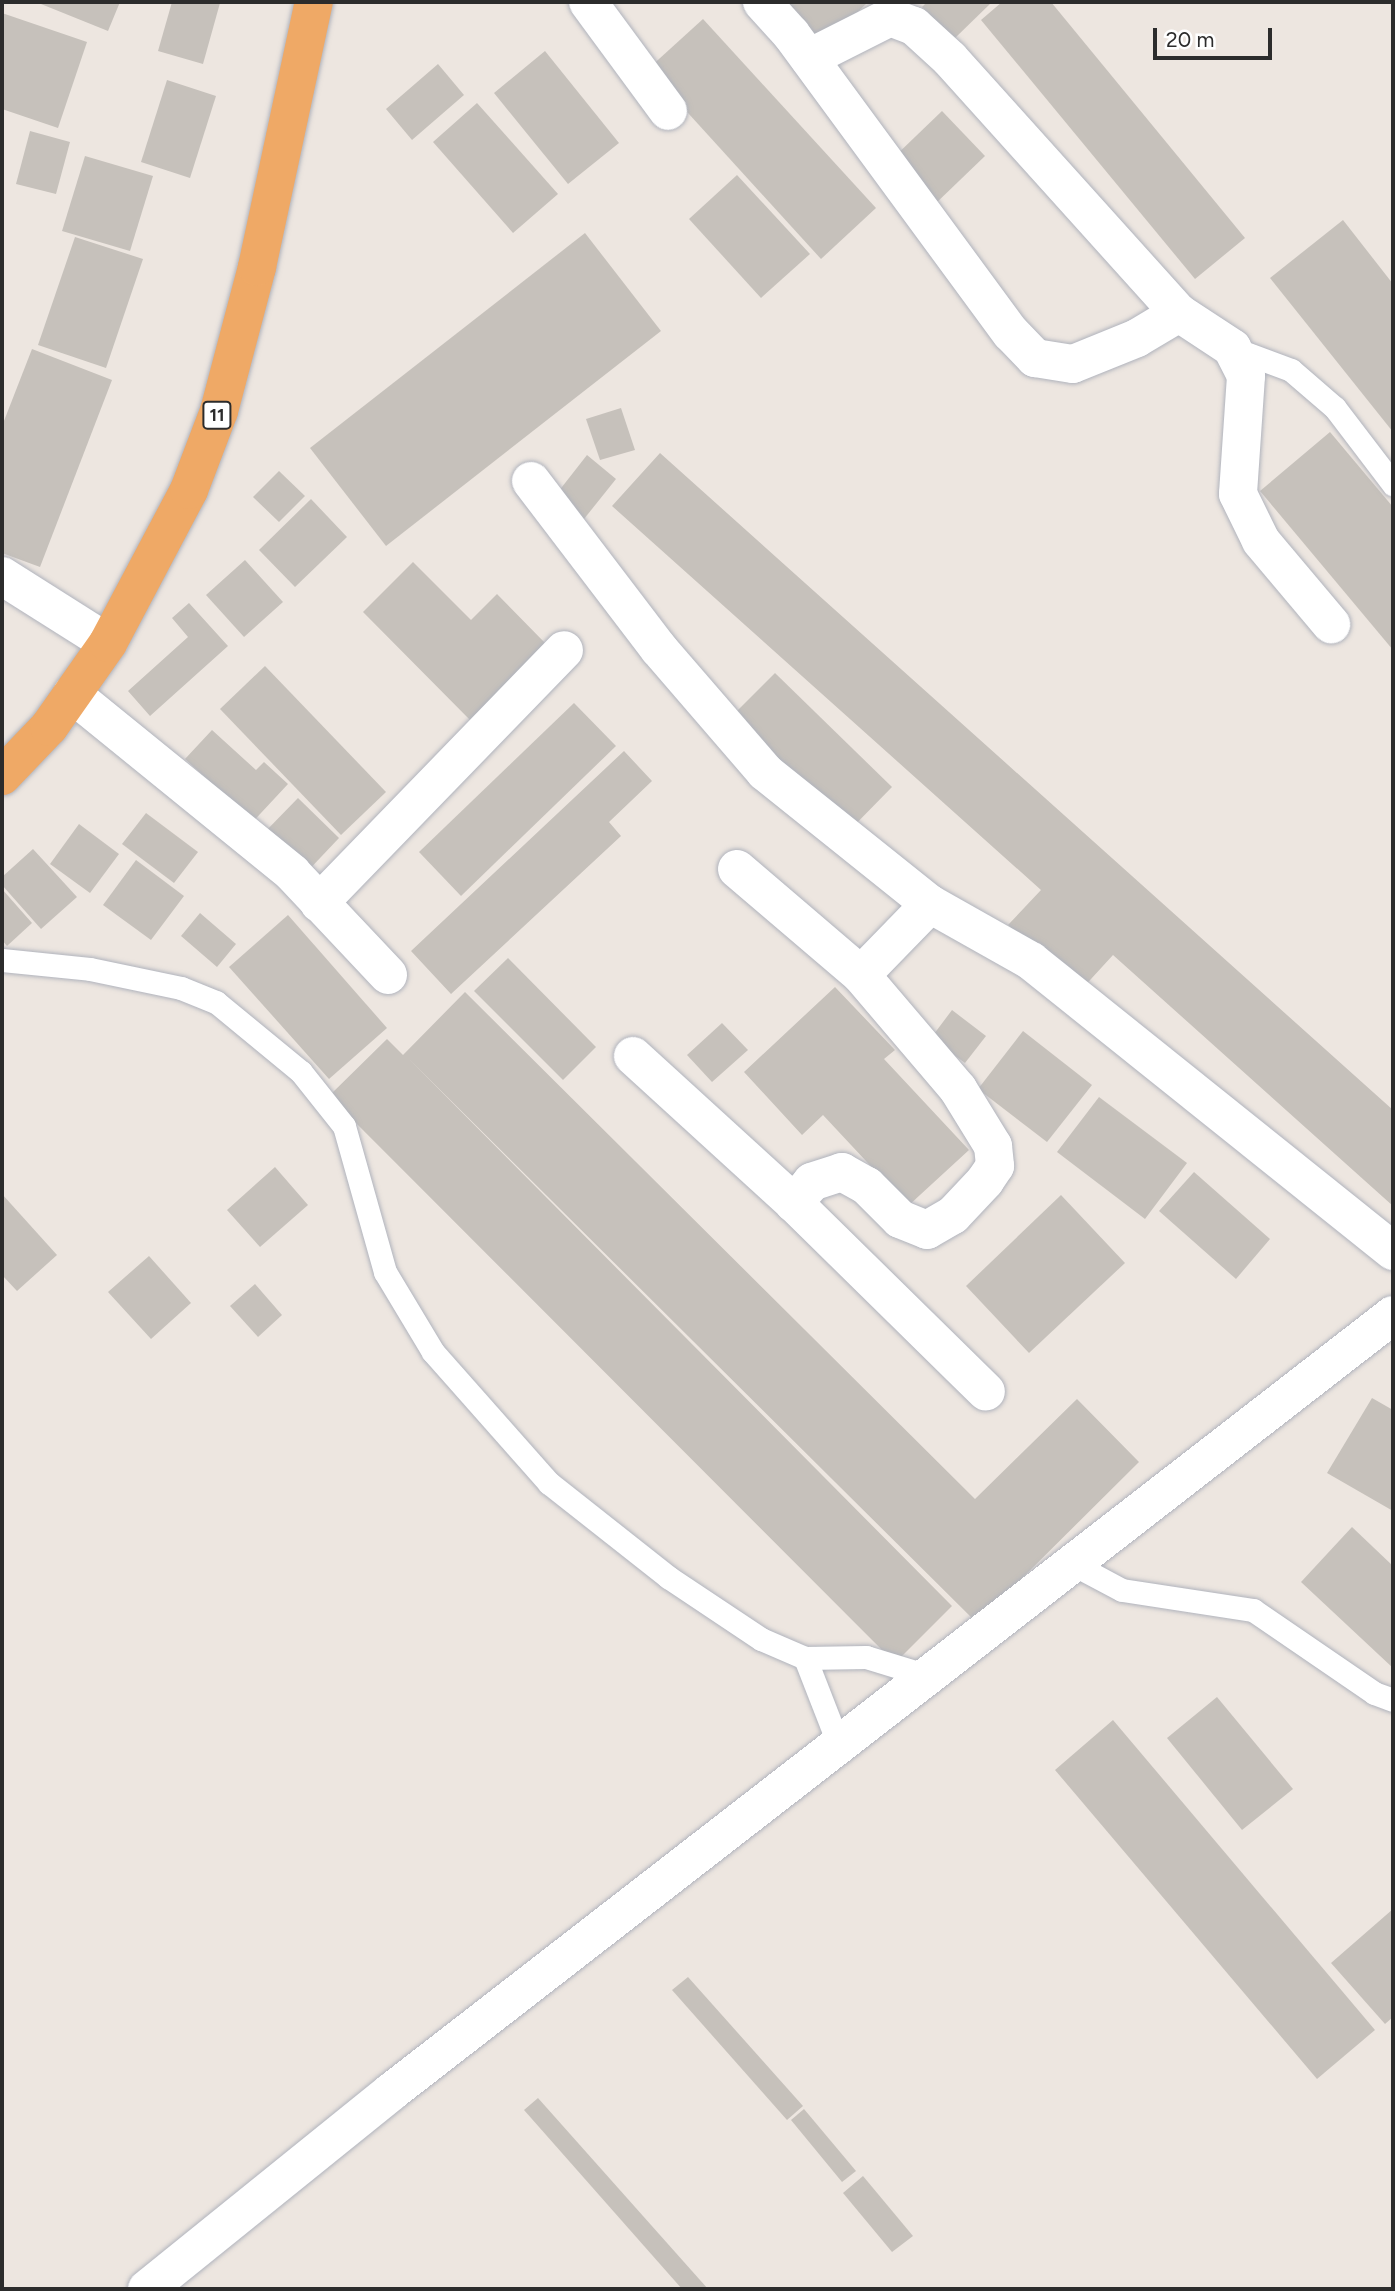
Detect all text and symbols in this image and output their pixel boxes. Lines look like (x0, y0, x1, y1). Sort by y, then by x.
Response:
scale bar (1157, 14, 1276, 58)
text: 20 m (1166, 27, 1214, 52)
road number: 11 (201, 400, 233, 430)

